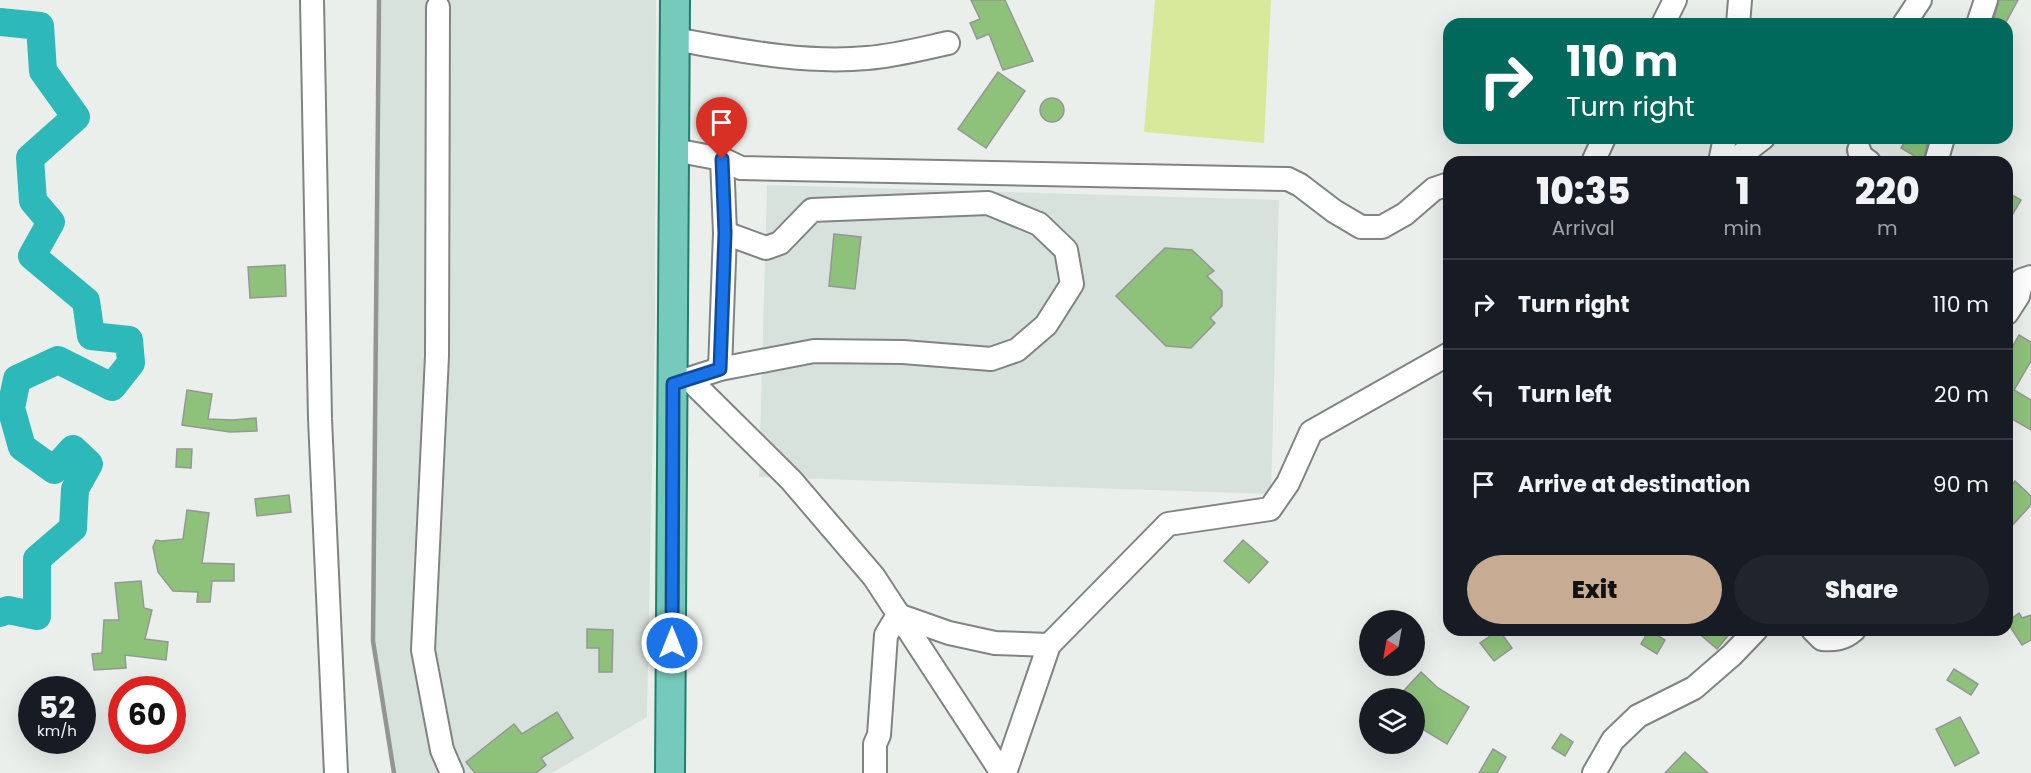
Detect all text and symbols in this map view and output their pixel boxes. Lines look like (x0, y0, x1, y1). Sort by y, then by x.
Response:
text: 110 m (1566, 32, 1678, 91)
icon: right (1467, 42, 1545, 120)
text: Turn right (1566, 88, 1695, 125)
pin (696, 97, 747, 159)
icon: arrive (705, 106, 738, 139)
text: 10:35 (1536, 166, 1630, 217)
text: 1 (1736, 166, 1750, 217)
text: 220 (1855, 166, 1920, 217)
text: Arrival (1552, 214, 1615, 242)
text: min (1724, 214, 1762, 242)
text: m (1877, 214, 1898, 242)
icon: right (1467, 288, 1500, 321)
text: Turn right (1518, 289, 1629, 320)
text: 110 m (1933, 289, 1989, 320)
icon: left (1467, 378, 1500, 411)
text: Turn left (1518, 379, 1612, 410)
text: 20 m (1934, 379, 1989, 410)
icon: arrive (1467, 468, 1500, 501)
text: Arrive at destination (1518, 469, 1750, 500)
text: 90 m (1933, 469, 1989, 500)
button: Exit (1467, 555, 1722, 624)
button: Share (1734, 555, 1989, 624)
north arrow (1359, 610, 1425, 676)
map controls (1359, 610, 1425, 754)
position arrow (640, 611, 704, 675)
speed limit sign: 60 (108, 676, 186, 754)
text: 52 (39, 686, 75, 729)
button: layers (1359, 688, 1425, 754)
text: km/h (37, 720, 77, 741)

